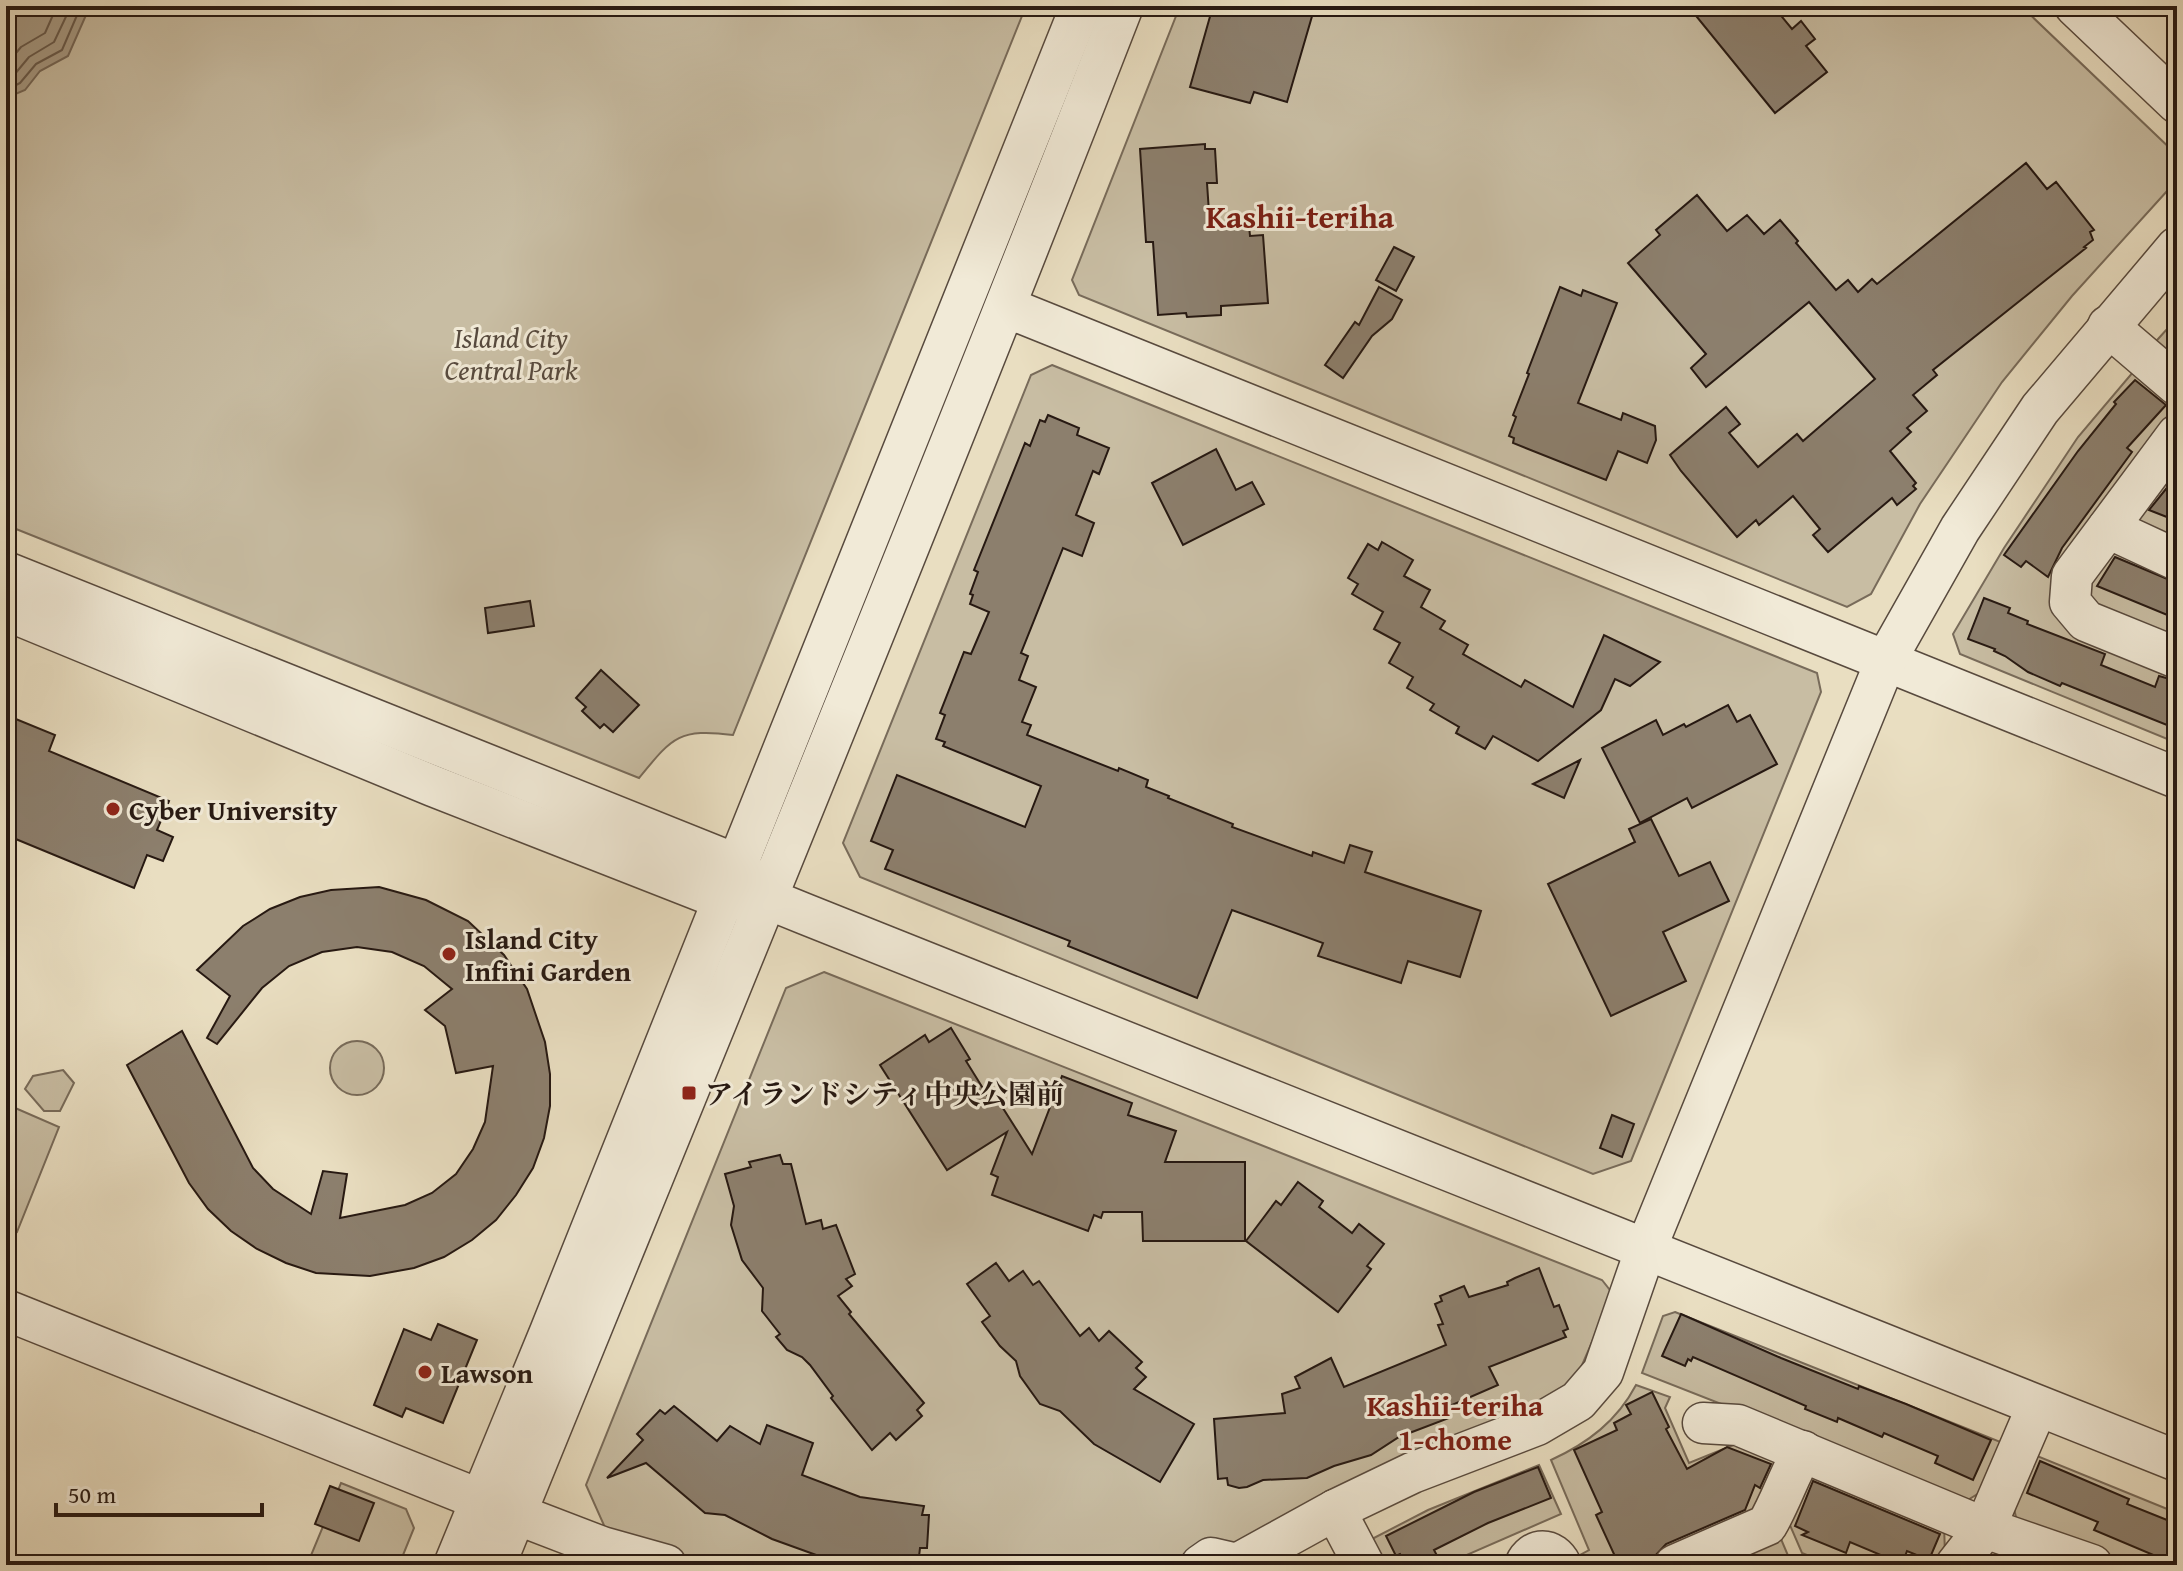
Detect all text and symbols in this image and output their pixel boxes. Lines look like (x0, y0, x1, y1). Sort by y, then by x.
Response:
district label: Kashii-teriha (1206, 193, 1395, 240)
park label: Island City Central Park (445, 317, 578, 390)
place label: Cyber University (129, 789, 338, 830)
marker: Cyber University (104, 800, 122, 818)
place label: Island City Infini Garden (465, 918, 632, 991)
marker: Island City Infini Garden (440, 945, 458, 963)
place label: アイランドシティ中央公園前 (705, 1073, 1064, 1114)
marker: アイランドシティ中央公園前 (680, 1084, 698, 1102)
place label: Lawson (441, 1352, 534, 1393)
marker: Lawson (416, 1363, 434, 1381)
district label: Kashii-teriha 1-chome (1367, 1383, 1544, 1461)
scale bar (56, 1467, 262, 1517)
text: 50 m (68, 1477, 116, 1512)

